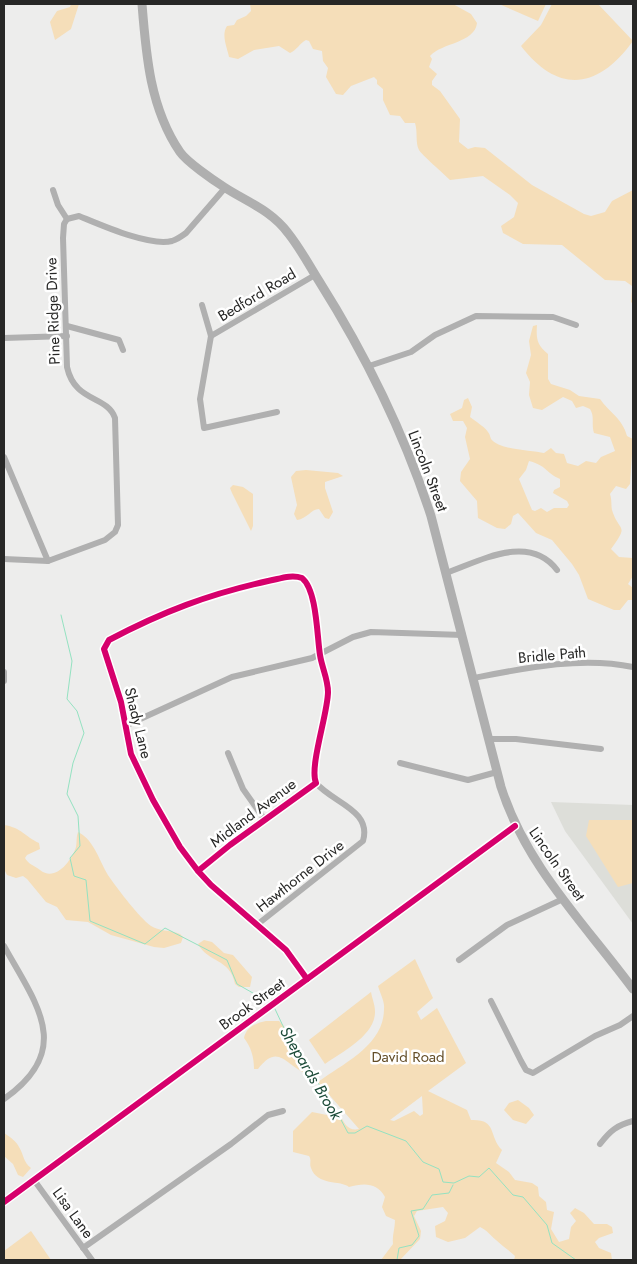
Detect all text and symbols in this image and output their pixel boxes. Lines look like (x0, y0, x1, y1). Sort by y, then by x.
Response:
street label: Pine Ridge Drive (40, 257, 66, 365)
street label: Bedford Road (214, 263, 300, 327)
street label: Lincoln Street (402, 427, 454, 515)
street label: Bridle Path (517, 641, 587, 669)
street label: Shady Lane (119, 685, 158, 761)
street label: Midland Avenue (205, 773, 301, 853)
street label: Lincoln Street (523, 823, 591, 906)
street label: Hawthorne Drive (251, 834, 349, 917)
street label: Brook Street (215, 972, 290, 1035)
water label: Shepards Brook (274, 1022, 349, 1125)
park label: David Road (371, 1046, 445, 1068)
street label: Lisa Lane (47, 1183, 99, 1243)

